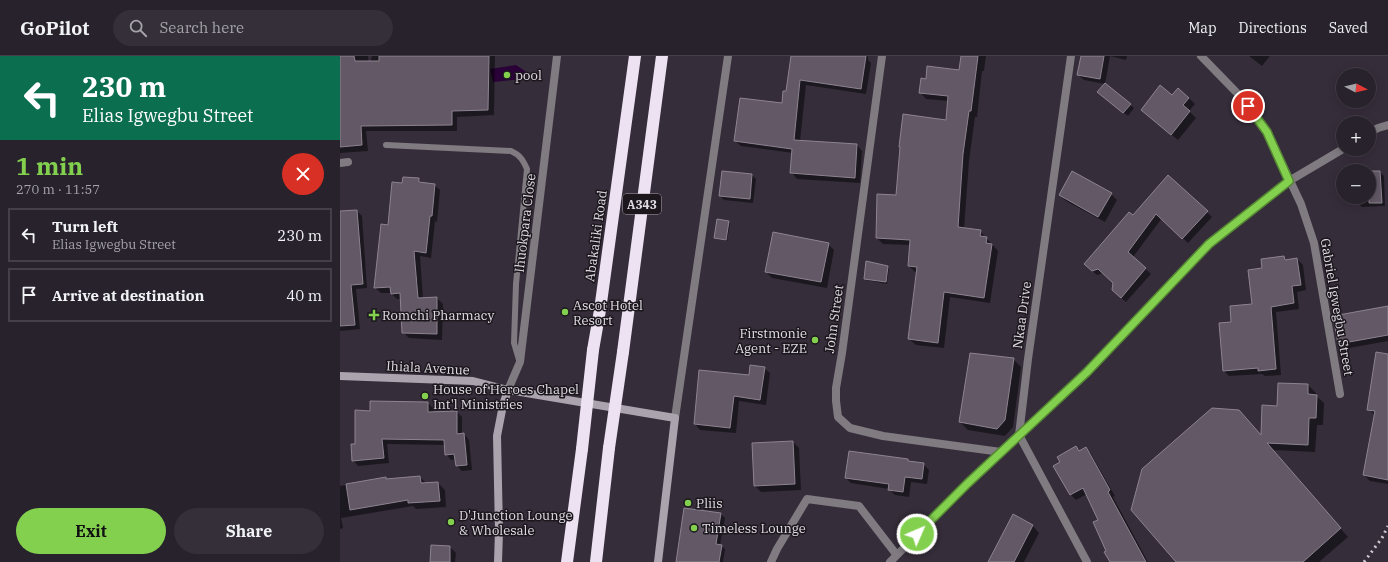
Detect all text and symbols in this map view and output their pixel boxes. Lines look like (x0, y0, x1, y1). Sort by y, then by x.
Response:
search box (113, 10, 393, 46)
text: GoPilot (20, 16, 89, 40)
icon: search (127, 17, 149, 39)
text: Search here (159, 18, 244, 37)
text: Map (1188, 19, 1217, 37)
text: Directions (1239, 19, 1307, 37)
text: Saved (1329, 19, 1368, 37)
place label: pool (515, 67, 542, 84)
text: 230 m (82, 68, 166, 105)
north arrow (1336, 68, 1376, 108)
map controls (1336, 68, 1376, 204)
marker: pool (502, 70, 512, 80)
icon: left (16, 72, 68, 124)
pin (1231, 89, 1265, 123)
icon: arrive (1237, 95, 1259, 117)
text: Elias Igwegbu Street (82, 104, 253, 127)
button: + (1336, 116, 1376, 156)
text: 1 min (16, 150, 83, 182)
button: close (282, 153, 324, 195)
button: − (1336, 164, 1376, 204)
street label: Ihuokpara Close (510, 172, 540, 273)
text: 270 m · 11:57 (16, 181, 100, 198)
street label: Abakaliki Road (581, 189, 611, 283)
road number: A343 (623, 194, 661, 214)
text: Turn left (52, 217, 118, 236)
icon: left (18, 224, 40, 246)
text: 230 m (277, 226, 322, 245)
text: Elias Igwegbu Street (52, 236, 176, 253)
street label: Gabriel Igwegbu Street (1317, 237, 1358, 377)
street label: Nkaa Drive (1009, 280, 1035, 350)
street label: John Street (821, 283, 847, 354)
icon: arrive (18, 284, 40, 306)
text: Arrive at destination (52, 286, 204, 305)
text: 40 m (286, 286, 322, 305)
place label: Ascot Hotel Resort (573, 297, 643, 329)
place label: Romchi Pharmacy (382, 307, 494, 324)
marker: Ascot Hotel Resort (560, 307, 570, 317)
marker: Romchi Pharmacy (369, 310, 379, 320)
place label: Firstmonie Agent - EZE (735, 325, 807, 357)
marker: Firstmonie Agent - EZE (810, 335, 820, 345)
street label: Ihiala Avenue (386, 357, 470, 379)
place label: House of Heroes Chapel Int'l Ministries (433, 381, 579, 413)
marker: House of Heroes Chapel Int'l Ministries (420, 391, 430, 401)
place label: Pliis (696, 495, 723, 512)
marker: Pliis (683, 498, 693, 508)
place label: D'Junction Lounge & Wholesale (459, 507, 572, 539)
button: Exit (16, 508, 166, 554)
button: Share (174, 508, 324, 554)
position arrow (896, 513, 938, 555)
marker: D'Junction Lounge & Wholesale (446, 517, 456, 527)
place label: Timeless Lounge (702, 520, 806, 537)
marker: Timeless Lounge (689, 523, 699, 533)

